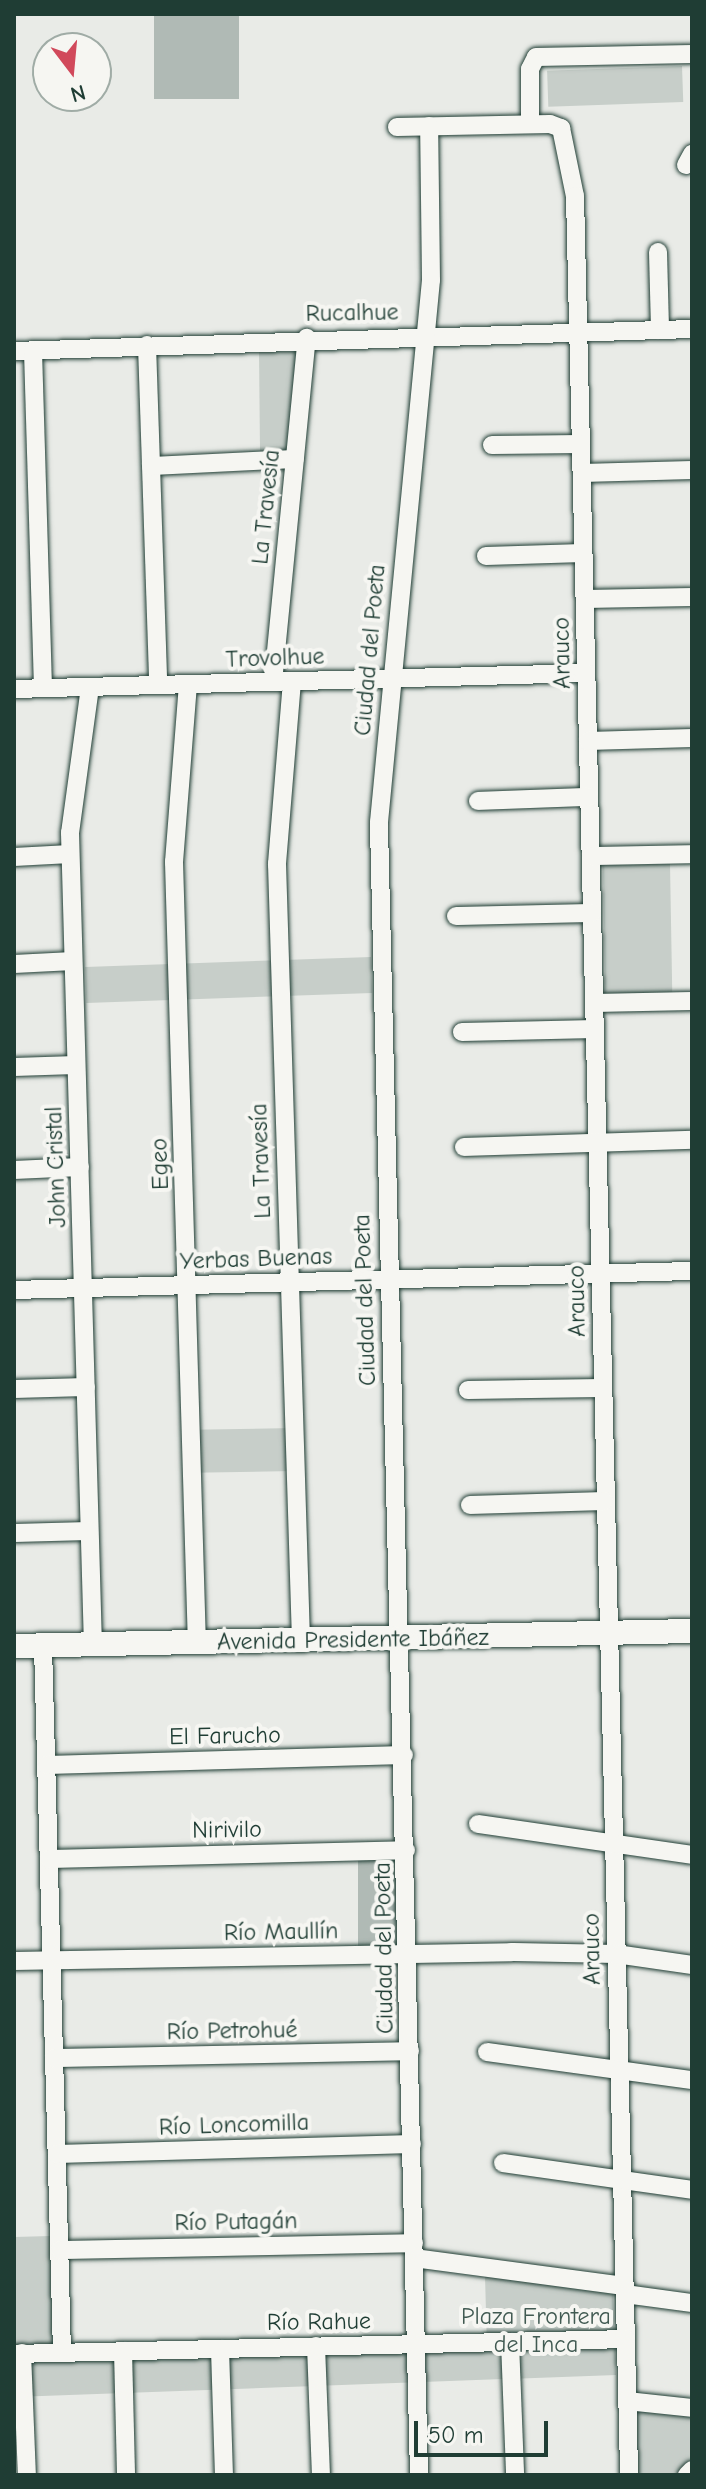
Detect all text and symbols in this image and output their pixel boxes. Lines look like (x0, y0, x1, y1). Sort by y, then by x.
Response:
north arrow (32, 32, 112, 112)
text: N (68, 79, 89, 108)
street label: Rucalhue (305, 298, 399, 328)
street label: La Travesía (246, 448, 286, 566)
street label: Ciudad del Poeta (348, 563, 392, 737)
street label: Arauco (547, 617, 577, 689)
street label: Trovolhue (225, 642, 325, 674)
street label: La Travesía (245, 1103, 277, 1219)
street label: John Cristal (39, 1106, 73, 1228)
street label: Egeo (145, 1138, 175, 1190)
street label: Ciudad del Poeta (348, 1214, 382, 1386)
street label: Yerbas Buenas (179, 1242, 333, 1276)
street label: Arauco (562, 1265, 592, 1337)
street label: Avenida Presidente Ibáñez (217, 1623, 489, 1657)
street label: El Farucho (169, 1721, 281, 1751)
street label: Nirivilo (192, 1815, 262, 1845)
street label: Ciudad del Poeta (368, 1862, 400, 2034)
street label: Arauco (577, 1913, 607, 1985)
street label: Río Maullín (224, 1917, 338, 1947)
street label: Río Petrohué (166, 2015, 298, 2047)
street label: Río Loncomilla (158, 2108, 310, 2142)
street label: Río Putagán (174, 2207, 298, 2237)
park label: Plaza Frontera del Inca (461, 2303, 611, 2359)
street label: Río Rahue (267, 2307, 371, 2337)
scale bar (418, 2405, 552, 2455)
text: 50 m (428, 2421, 484, 2449)

